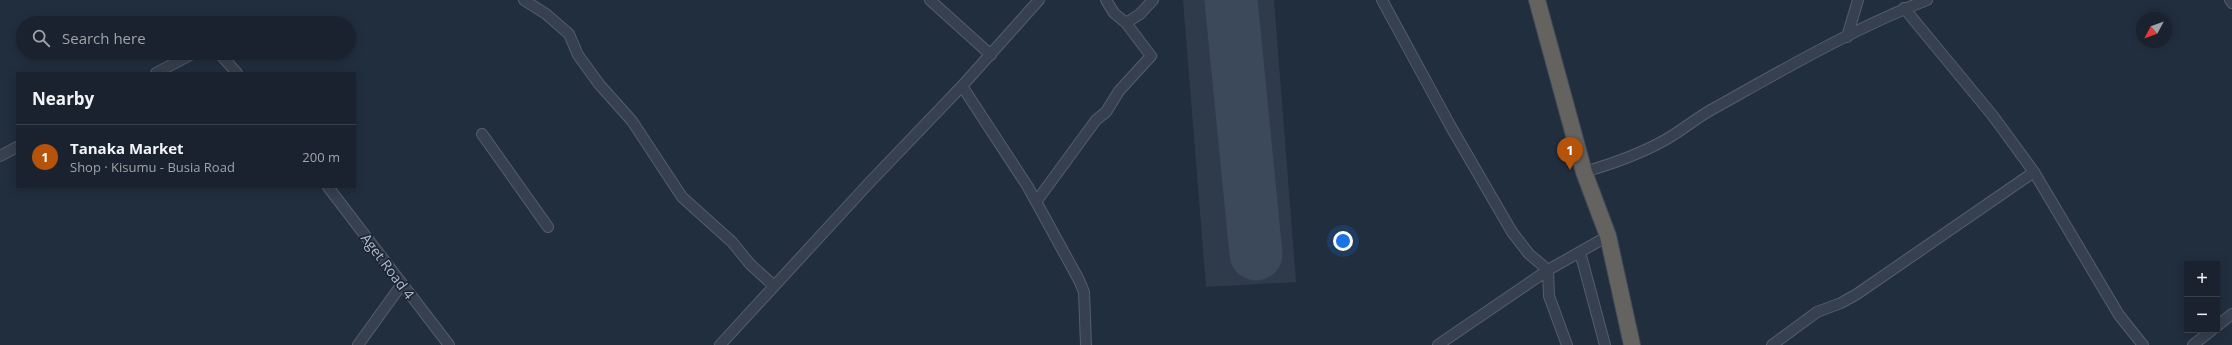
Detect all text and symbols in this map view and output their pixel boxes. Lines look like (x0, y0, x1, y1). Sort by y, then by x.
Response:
north arrow (2136, 12, 2172, 48)
search box (16, 16, 356, 60)
icon: search (30, 27, 52, 49)
text: Search here (62, 28, 146, 48)
text: Nearby (32, 87, 94, 110)
pin: 1 (1557, 137, 1583, 170)
text: Tanaka Market (70, 138, 184, 158)
text: 1 (41, 148, 49, 166)
text: 200 m (302, 148, 340, 166)
text: Shop · Kisumu - Busia Road (70, 158, 235, 176)
street label: Aget Road 4 (357, 229, 419, 303)
your location (1333, 231, 1353, 251)
map controls (2184, 261, 2220, 333)
button: + (2184, 261, 2220, 297)
button: − (2184, 297, 2220, 333)

